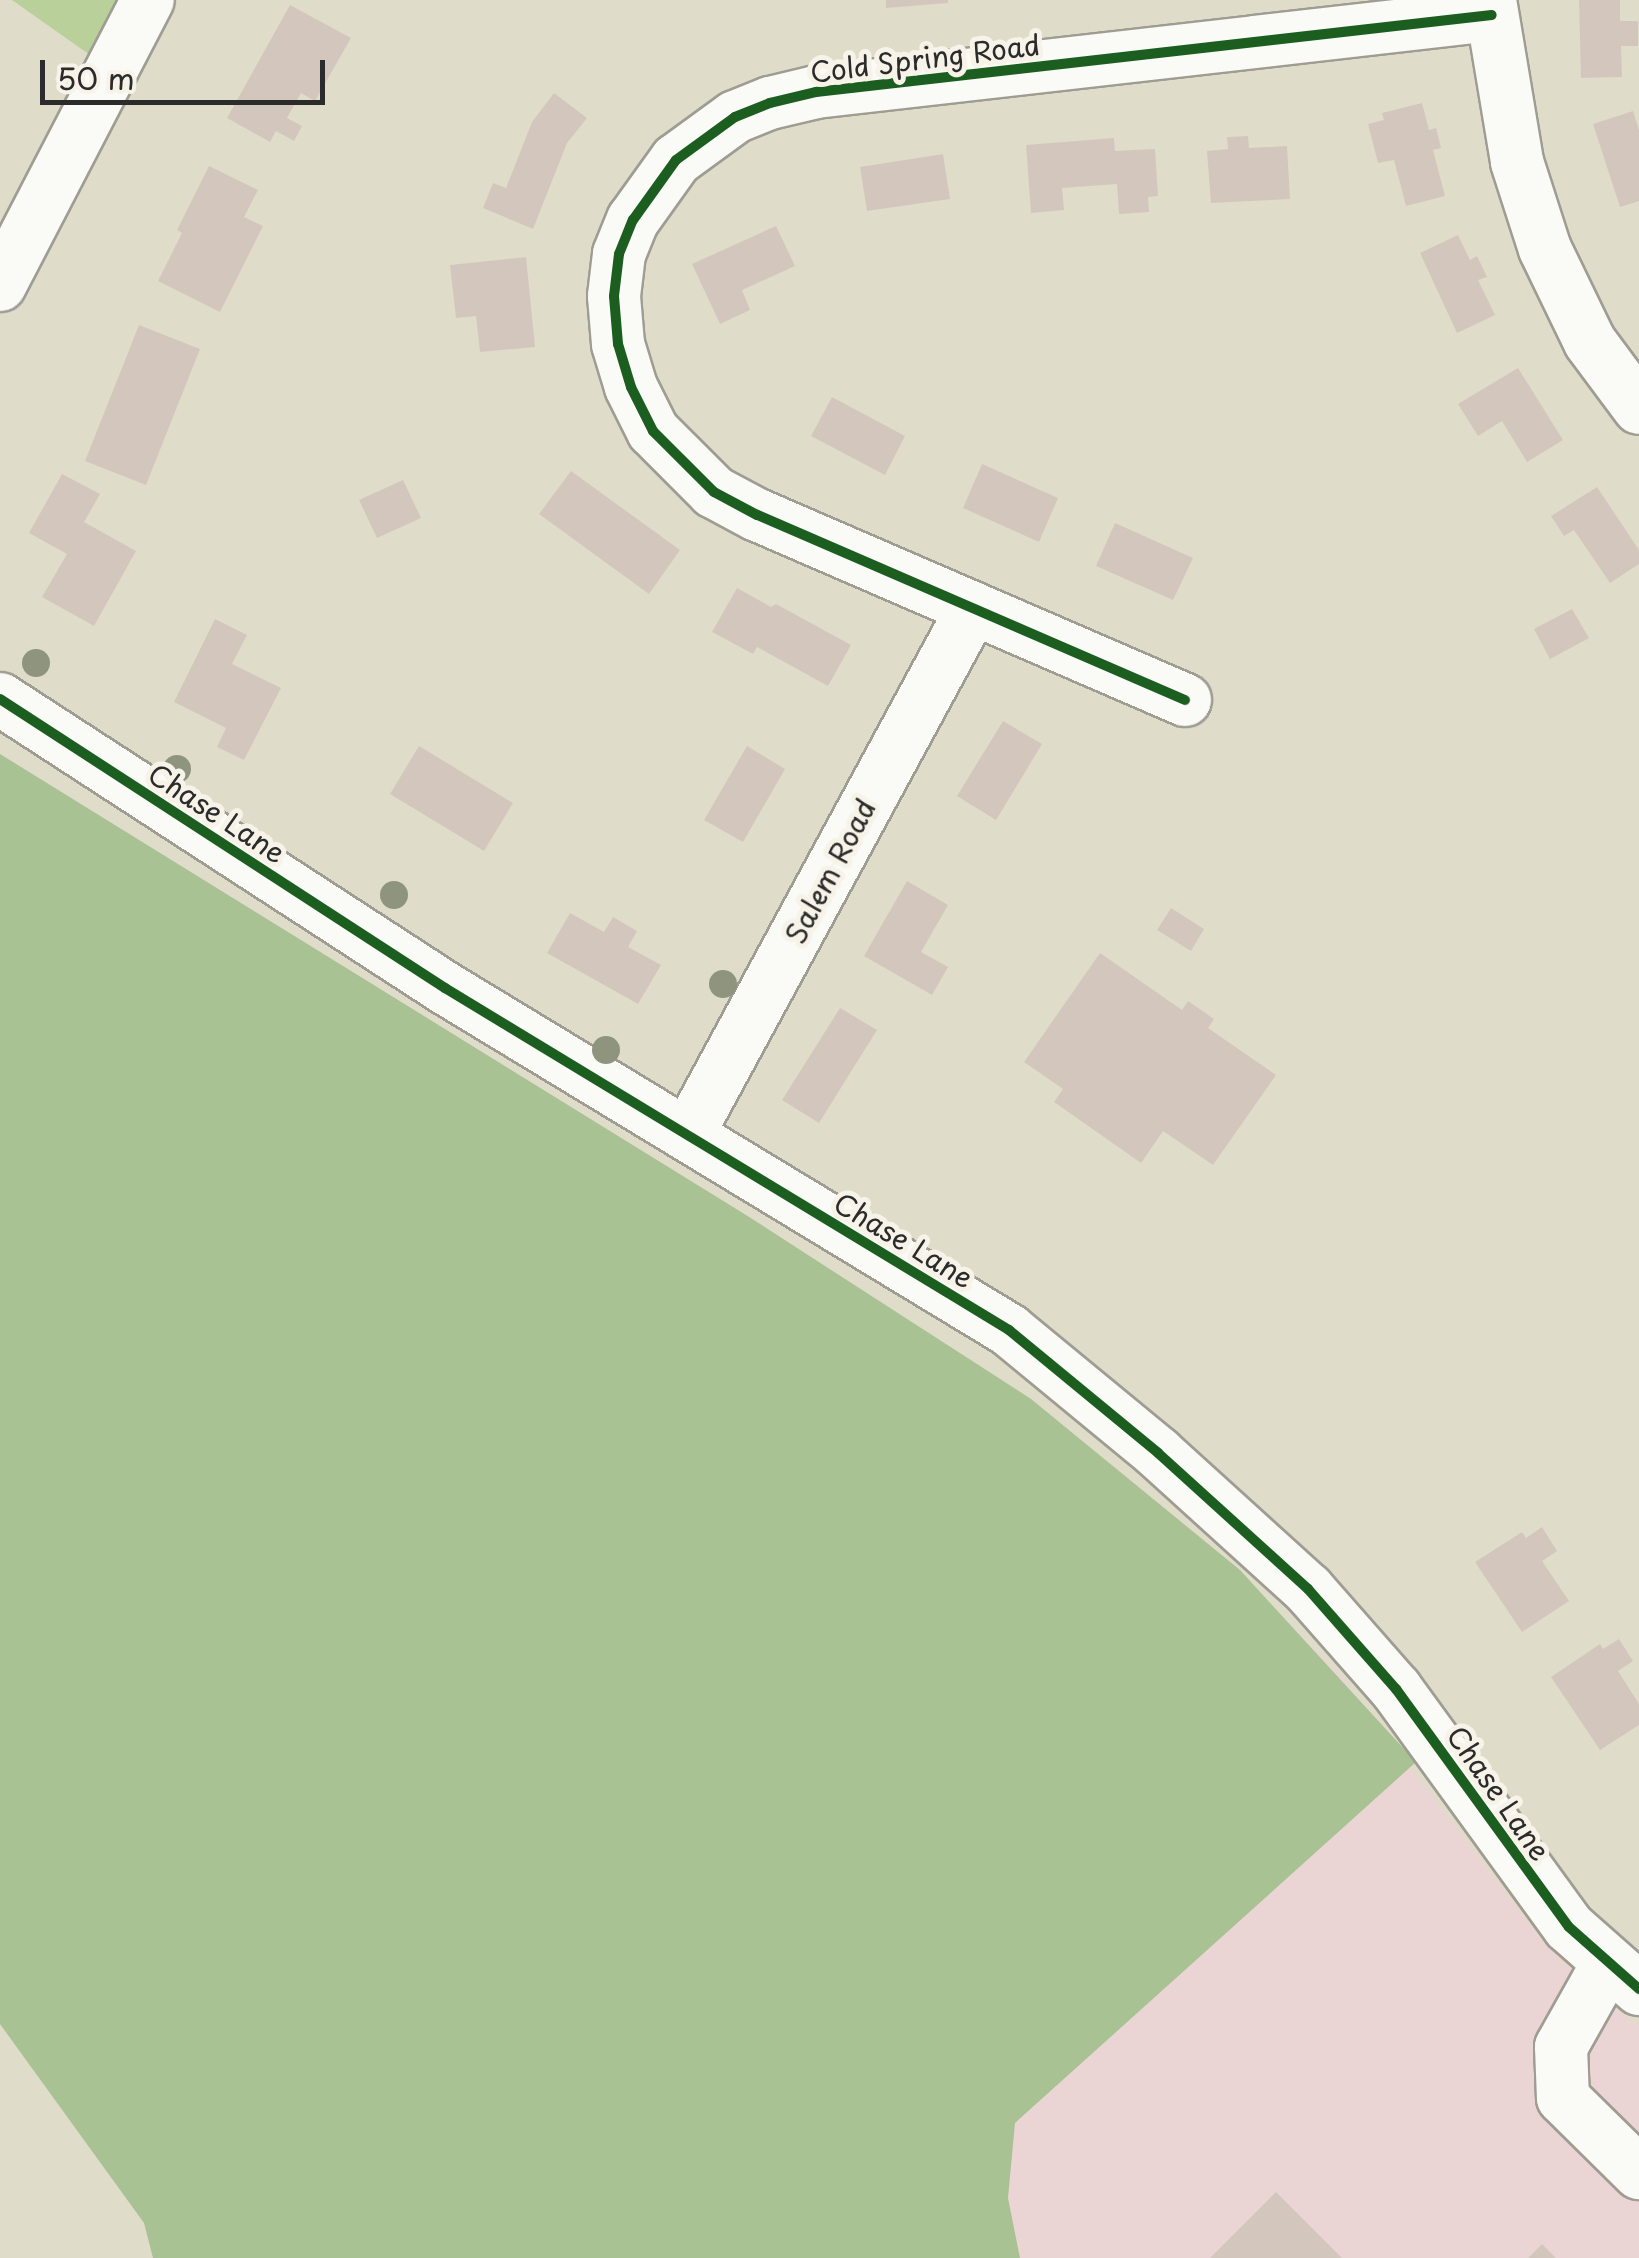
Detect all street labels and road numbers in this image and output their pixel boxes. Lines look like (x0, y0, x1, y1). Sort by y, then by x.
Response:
street label: Cold Spring Road (807, 27, 1043, 89)
street label: Chase Lane (142, 756, 292, 870)
street label: Salem Road (777, 792, 883, 950)
street label: Chase Lane (828, 1185, 980, 1295)
street label: Chase Lane (1440, 1719, 1558, 1867)

